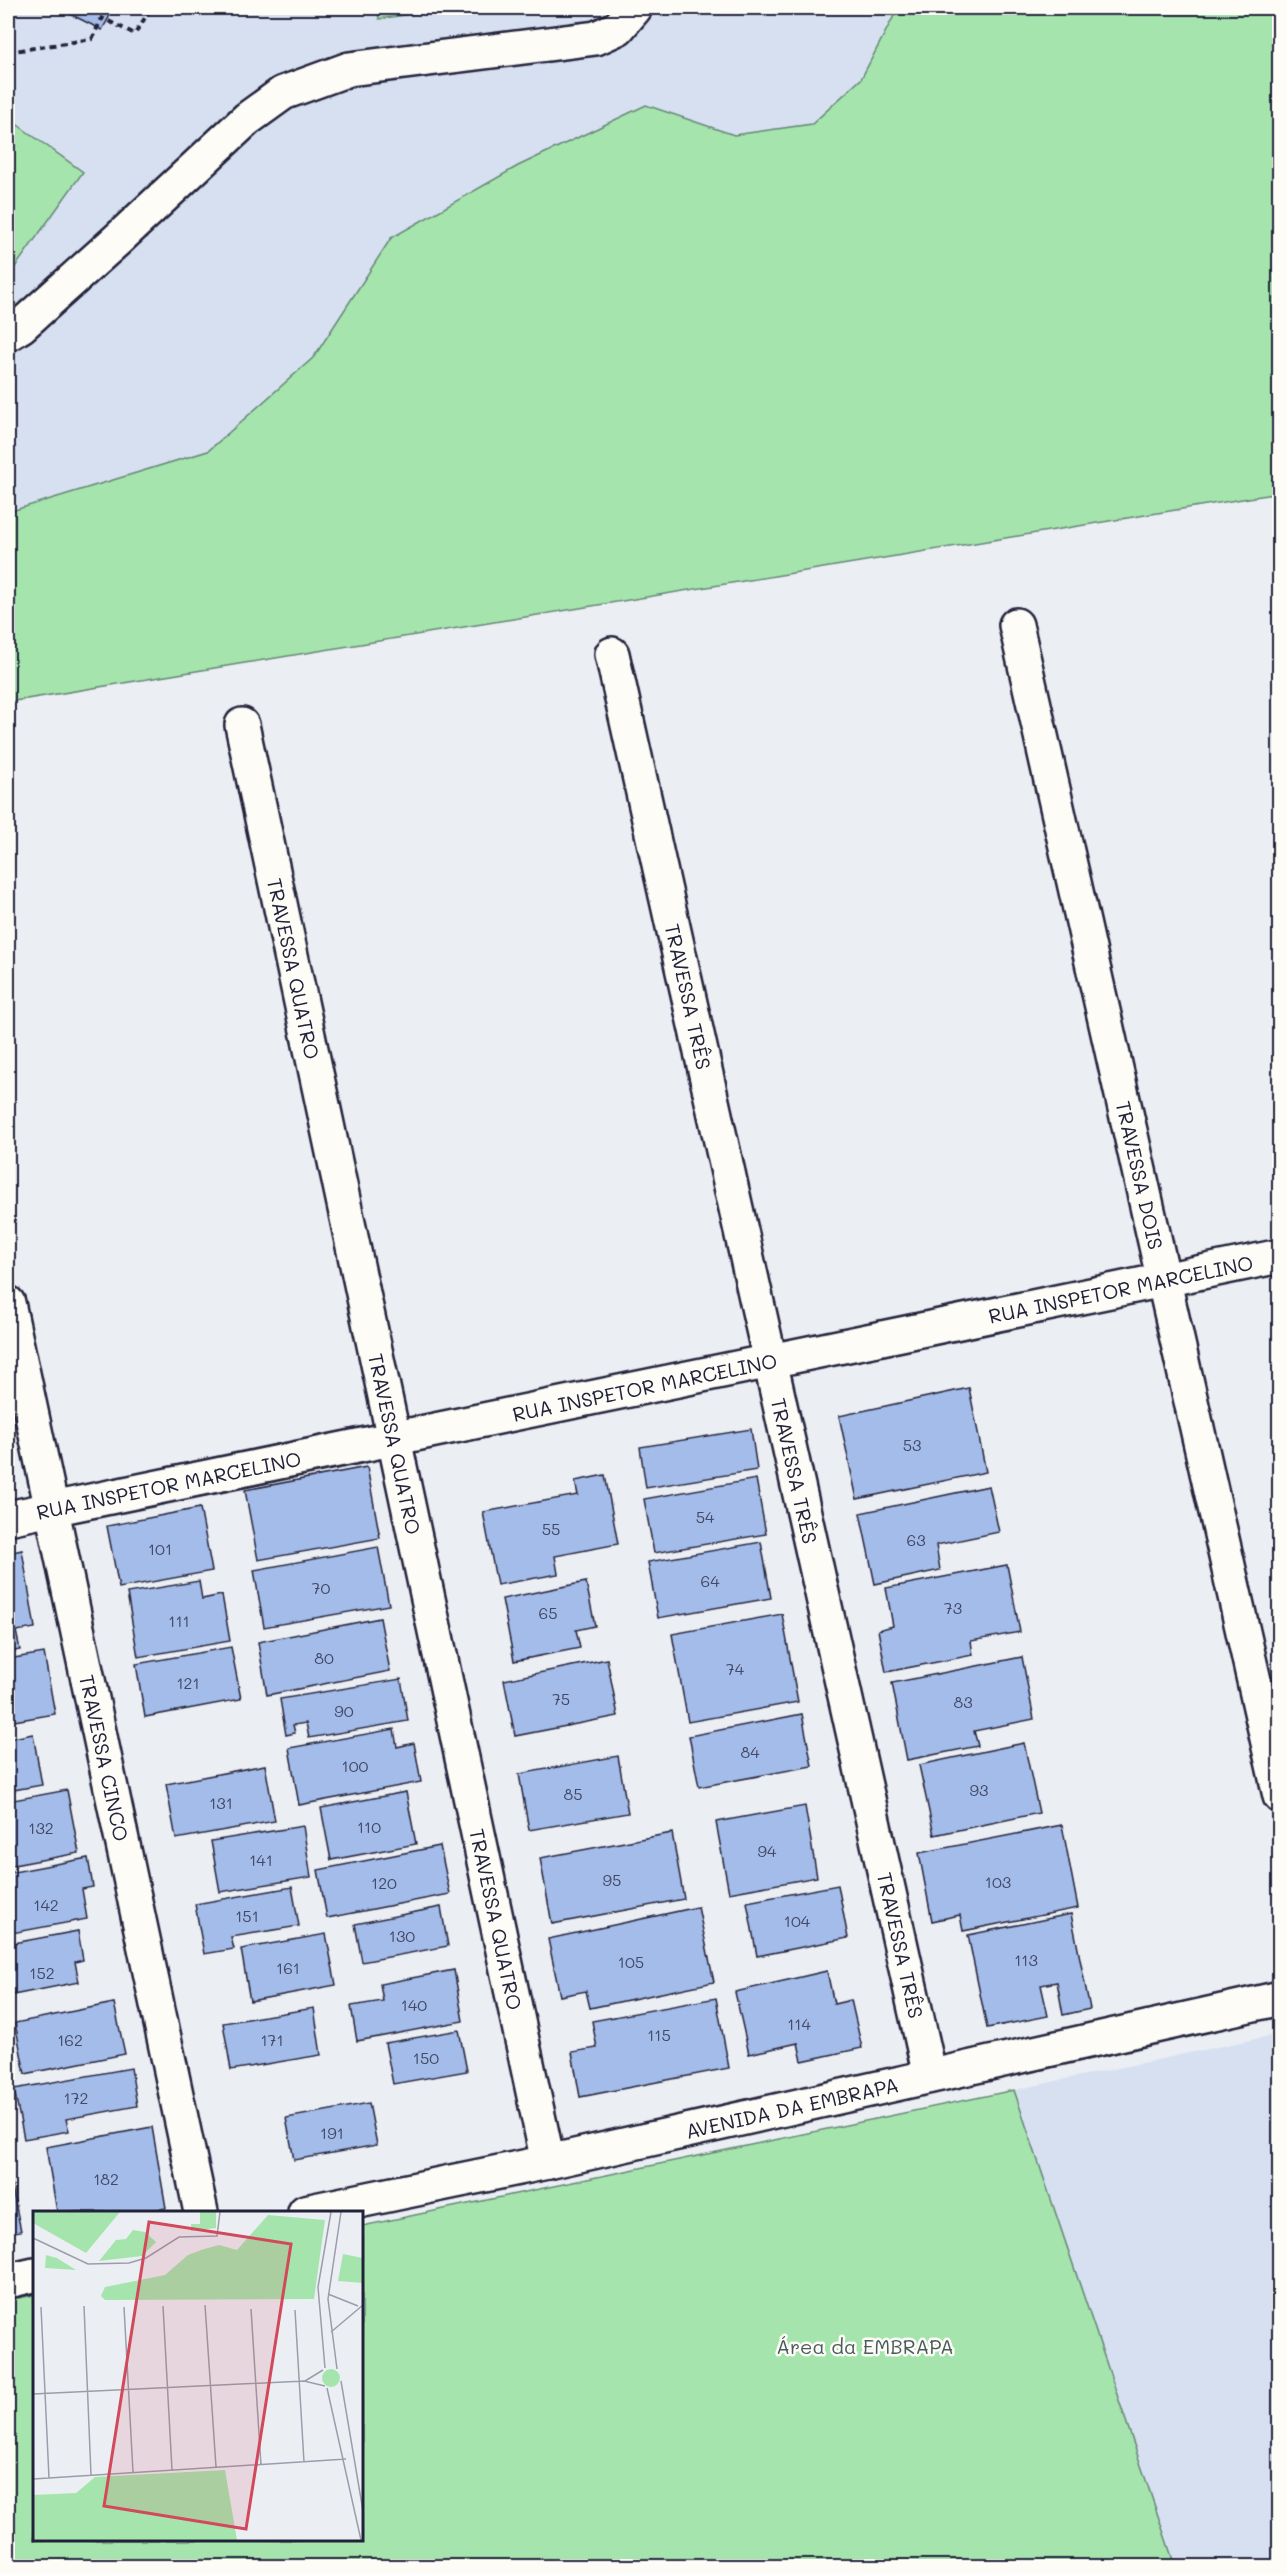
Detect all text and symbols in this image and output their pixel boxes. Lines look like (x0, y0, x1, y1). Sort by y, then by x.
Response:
street label: TRAVESSA QUATRO (262, 876, 326, 1062)
street label: TRAVESSA TRÊS (660, 921, 718, 1072)
street label: TRAVESSA DOIS (1111, 1098, 1169, 1252)
street label: RUA INSPETOR MARCELINO (986, 1249, 1255, 1329)
street label: RUA INSPETOR MARCELINO (510, 1347, 779, 1427)
street label: TRAVESSA QUATRO (363, 1351, 427, 1537)
street label: TRAVESSA TRÊS (766, 1395, 824, 1546)
house number: 53 (903, 1434, 921, 1455)
street label: RUA INSPETOR MARCELINO (34, 1445, 303, 1525)
house number: 54 (696, 1506, 715, 1527)
house number: 55 (542, 1518, 560, 1539)
house number: 63 (906, 1529, 926, 1550)
house number: 101 (148, 1538, 172, 1559)
house number: 64 (700, 1570, 720, 1591)
house number: 70 (312, 1577, 331, 1598)
house number: 73 (944, 1597, 962, 1618)
house number: 65 (539, 1602, 558, 1623)
house number: 111 (168, 1610, 190, 1631)
house number: 80 (314, 1647, 334, 1668)
house number: 74 (726, 1658, 745, 1679)
street label: TRAVESSA CINCO (74, 1672, 135, 1844)
house number: 121 (176, 1672, 200, 1693)
house number: 75 (552, 1688, 570, 1709)
house number: 83 (953, 1691, 973, 1712)
house number: 90 (334, 1700, 354, 1721)
house number: 84 (740, 1741, 760, 1762)
house number: 100 (342, 1755, 369, 1776)
house number: 93 (970, 1779, 988, 1800)
house number: 85 (563, 1783, 583, 1804)
house number: 131 (209, 1792, 233, 1813)
house number: 110 (357, 1816, 381, 1837)
house number: 132 (28, 1817, 54, 1838)
street label: TRAVESSA QUATRO (464, 1826, 528, 2012)
house number: 94 (758, 1840, 777, 1861)
house number: 141 (249, 1849, 273, 1870)
house number: 95 (603, 1869, 621, 1890)
street label: TRAVESSA TRÊS (872, 1870, 930, 2020)
house number: 103 (985, 1871, 1011, 1892)
house number: 120 (371, 1872, 397, 1893)
house number: 142 (33, 1894, 59, 1915)
house number: 151 (235, 1905, 259, 1926)
house number: 104 (784, 1910, 811, 1931)
house number: 130 (389, 1925, 415, 1946)
house number: 113 (1014, 1949, 1038, 1970)
house number: 105 (618, 1951, 644, 1972)
house number: 161 (276, 1957, 300, 1978)
house number: 152 (29, 1962, 55, 1983)
house number: 140 (401, 1994, 427, 2015)
house number: 114 (787, 2013, 811, 2034)
house number: 115 (647, 2024, 671, 2045)
house number: 162 (57, 2029, 83, 2050)
house number: 171 (260, 2029, 284, 2050)
house number: 150 (413, 2047, 439, 2068)
street label: AVENIDA DA EMBRAPA (683, 2071, 901, 2144)
house number: 172 (64, 2087, 88, 2108)
house number: 191 (320, 2122, 344, 2143)
house number: 182 (93, 2168, 119, 2189)
inset map (33, 2211, 363, 2541)
park label: Área da EMBRAPA (776, 2333, 954, 2359)

